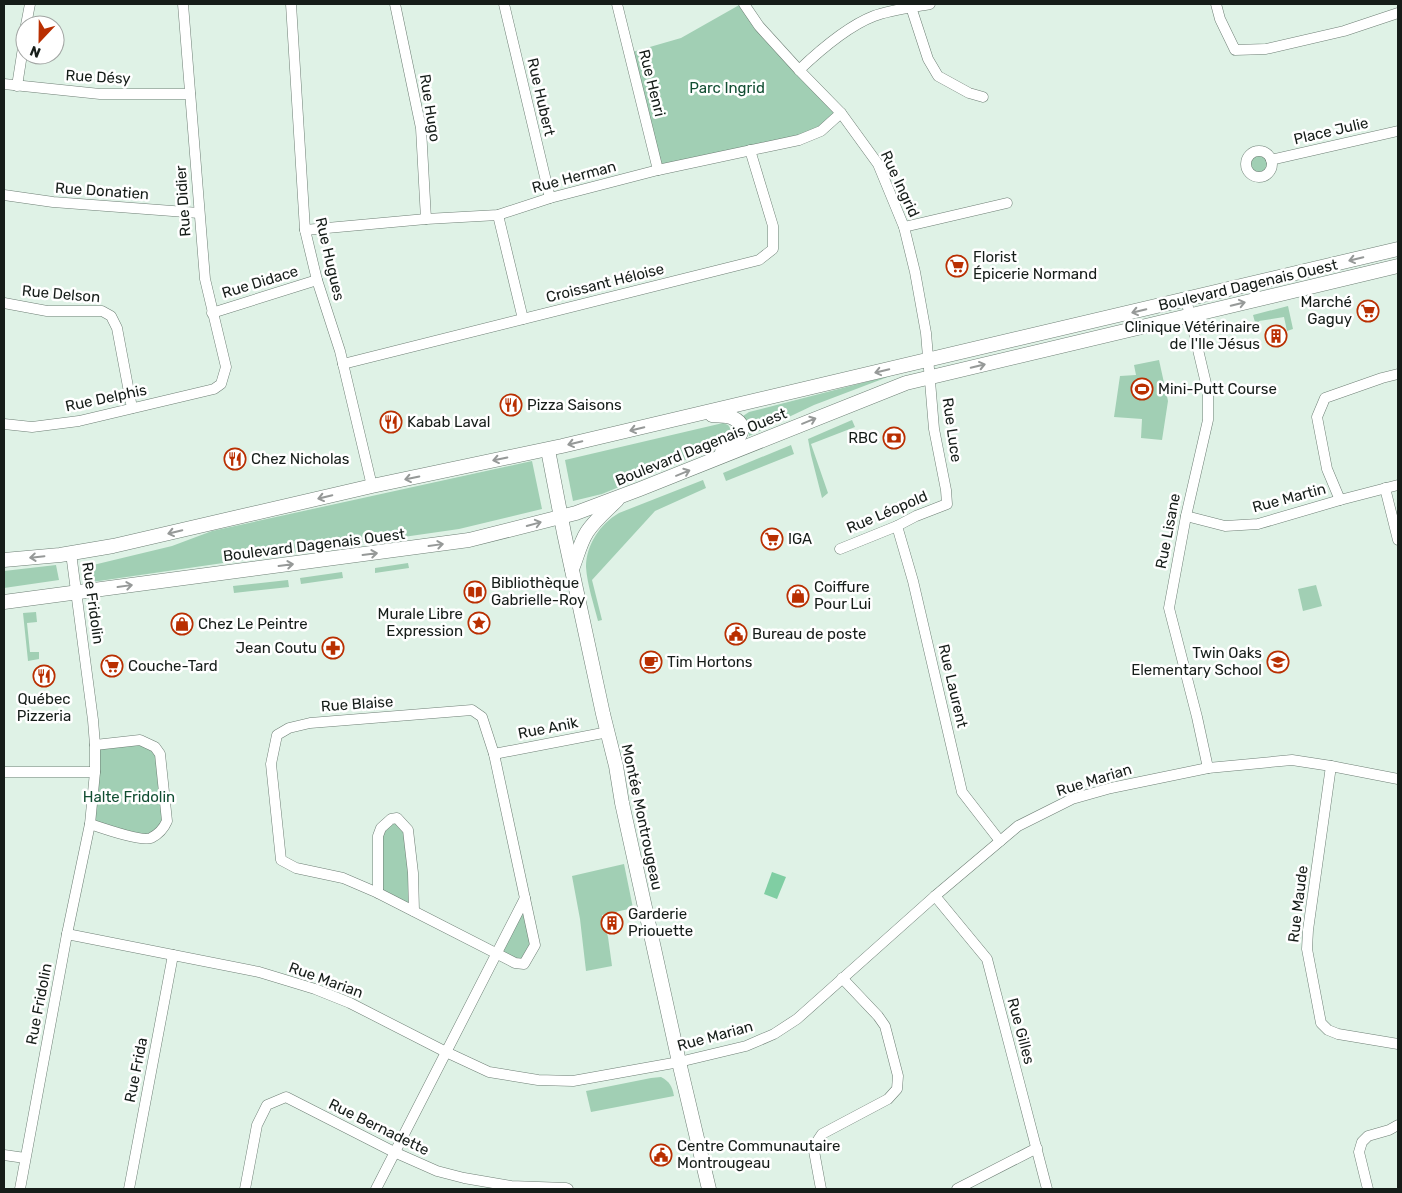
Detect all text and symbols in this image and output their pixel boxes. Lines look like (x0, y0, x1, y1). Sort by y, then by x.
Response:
north arrow (15, 15, 65, 65)
text: N (27, 42, 43, 61)
street label: Rue Henri (635, 48, 669, 118)
street label: Rue Hubert (523, 56, 559, 138)
street label: Rue Désy (65, 66, 131, 88)
street label: Rue Hugo (416, 73, 444, 143)
park label: Parc Ingrid (689, 79, 765, 97)
street label: Place Julie (1292, 114, 1370, 148)
street label: Rue Ingrid (877, 148, 923, 220)
street label: Rue Herman (530, 157, 618, 197)
street label: Rue Didier (172, 164, 194, 237)
street label: Rue Donatien (54, 179, 150, 203)
street label: Rue Hugues (312, 216, 348, 303)
place label: Florist Épicerie Normand (973, 248, 1097, 283)
supermarket icon: Florist Épicerie Normand (945, 254, 969, 278)
one-way arrow (1349, 255, 1365, 264)
street label: Boulevard Dagenais Ouest (1157, 256, 1339, 314)
street label: Croissant Héloise (544, 260, 666, 306)
street label: Rue Didace (220, 262, 300, 302)
street label: Rue Delson (21, 282, 101, 306)
place label: Marché Gaguy (1300, 293, 1352, 328)
one-way arrow (1229, 299, 1245, 308)
supermarket icon: Marché Gaguy (1356, 299, 1380, 323)
one-way arrow (1131, 307, 1147, 316)
place label: Clinique Vétérinaire de I'Ile Jésus (1124, 318, 1260, 353)
building icon: Clinique Vétérinaire de I'Ile Jésus (1264, 324, 1288, 348)
one-way arrow (969, 361, 985, 370)
one-way arrow (874, 367, 890, 376)
sports icon: Mini-Putt Course (1130, 377, 1154, 401)
place label: Mini-Putt Course (1158, 380, 1277, 398)
street label: Rue Delphis (64, 381, 149, 415)
restaurant icon: Pizza Saisons (499, 393, 523, 417)
place label: Pizza Saisons (527, 396, 622, 414)
street label: Rue Luce (939, 397, 965, 463)
street label: Boulevard Dagenais Ouest (613, 404, 789, 490)
restaurant icon: Kabab Laval (379, 410, 403, 434)
place label: Kabab Laval (407, 413, 491, 431)
one-way arrow (801, 416, 816, 425)
one-way arrow (629, 425, 645, 434)
bank icon: RBC (882, 426, 906, 450)
place label: RBC (848, 429, 878, 447)
one-way arrow (568, 439, 584, 448)
restaurant icon: Chez Nicholas (223, 447, 247, 471)
place label: Chez Nicholas (251, 450, 350, 468)
one-way arrow (492, 455, 508, 465)
one-way arrow (675, 467, 690, 477)
one-way arrow (404, 474, 420, 483)
street label: Rue Martin (1250, 480, 1328, 516)
street label: Rue Léopold (844, 487, 930, 537)
street label: Rue Lisane (1152, 492, 1184, 570)
one-way arrow (317, 493, 333, 502)
one-way arrow (525, 519, 541, 528)
street label: Boulevard Dagenais Ouest (222, 525, 406, 565)
supermarket icon: IGA (760, 527, 784, 551)
one-way arrow (167, 528, 183, 537)
place label: IGA (788, 530, 812, 548)
one-way arrow (427, 540, 443, 550)
one-way arrow (361, 549, 377, 559)
one-way arrow (30, 552, 46, 562)
one-way arrow (277, 559, 293, 569)
street label: Rue Fridolin (78, 561, 108, 645)
place label: Bibliothèque Gabrielle-Roy (491, 574, 585, 609)
place label: Coiffure Pour Lui (814, 578, 871, 613)
one-way arrow (116, 580, 132, 590)
library icon: Bibliothèque Gabrielle-Roy (463, 580, 487, 604)
shop icon: Coiffure Pour Lui (786, 584, 810, 608)
place label: Murale Libre Expression (378, 605, 463, 640)
place icon: Murale Libre Expression (467, 611, 491, 635)
shop icon: Chez Le Peintre (170, 612, 194, 636)
place label: Chez Le Peintre (198, 615, 308, 633)
public building icon: Bureau de poste (724, 622, 748, 646)
place label: Bureau de poste (752, 625, 866, 643)
pharmacy icon: Jean Coutu (321, 636, 345, 660)
place label: Jean Coutu (236, 639, 317, 657)
street label: Rue Laurent (935, 642, 971, 730)
place label: Twin Oaks Elementary School (1131, 644, 1262, 679)
cafe icon: Tim Hortons (639, 650, 663, 674)
school or university icon: Twin Oaks Elementary School (1266, 650, 1290, 674)
place label: Tim Hortons (667, 653, 753, 671)
supermarket icon: Couche-Tard (100, 654, 124, 678)
place label: Couche-Tard (128, 657, 218, 675)
restaurant icon: Québec Pizzeria (32, 664, 56, 688)
place label: Québec Pizzeria (17, 690, 71, 725)
street label: Rue Blaise (320, 692, 394, 716)
street label: Rue Anik (516, 713, 580, 743)
street label: Montée Montrougeau (618, 742, 666, 892)
street label: Rue Marian (1054, 760, 1134, 800)
park label: Halte Fridolin (83, 788, 175, 806)
street label: Rue Maude (1284, 864, 1312, 944)
place label: Garderie Priouette (628, 905, 693, 940)
building icon: Garderie Priouette (600, 911, 624, 935)
street label: Rue Marian (286, 958, 366, 1002)
street label: Rue Fridolin (22, 962, 56, 1046)
street label: Rue Gilles (1003, 996, 1039, 1067)
street label: Rue Marian (675, 1017, 755, 1055)
street label: Rue Frida (121, 1036, 151, 1104)
street label: Rue Bernadette (326, 1095, 432, 1159)
place label: Centre Communautaire Montrougeau (677, 1137, 840, 1172)
public building icon: Centre Communautaire Montrougeau (649, 1143, 673, 1167)

